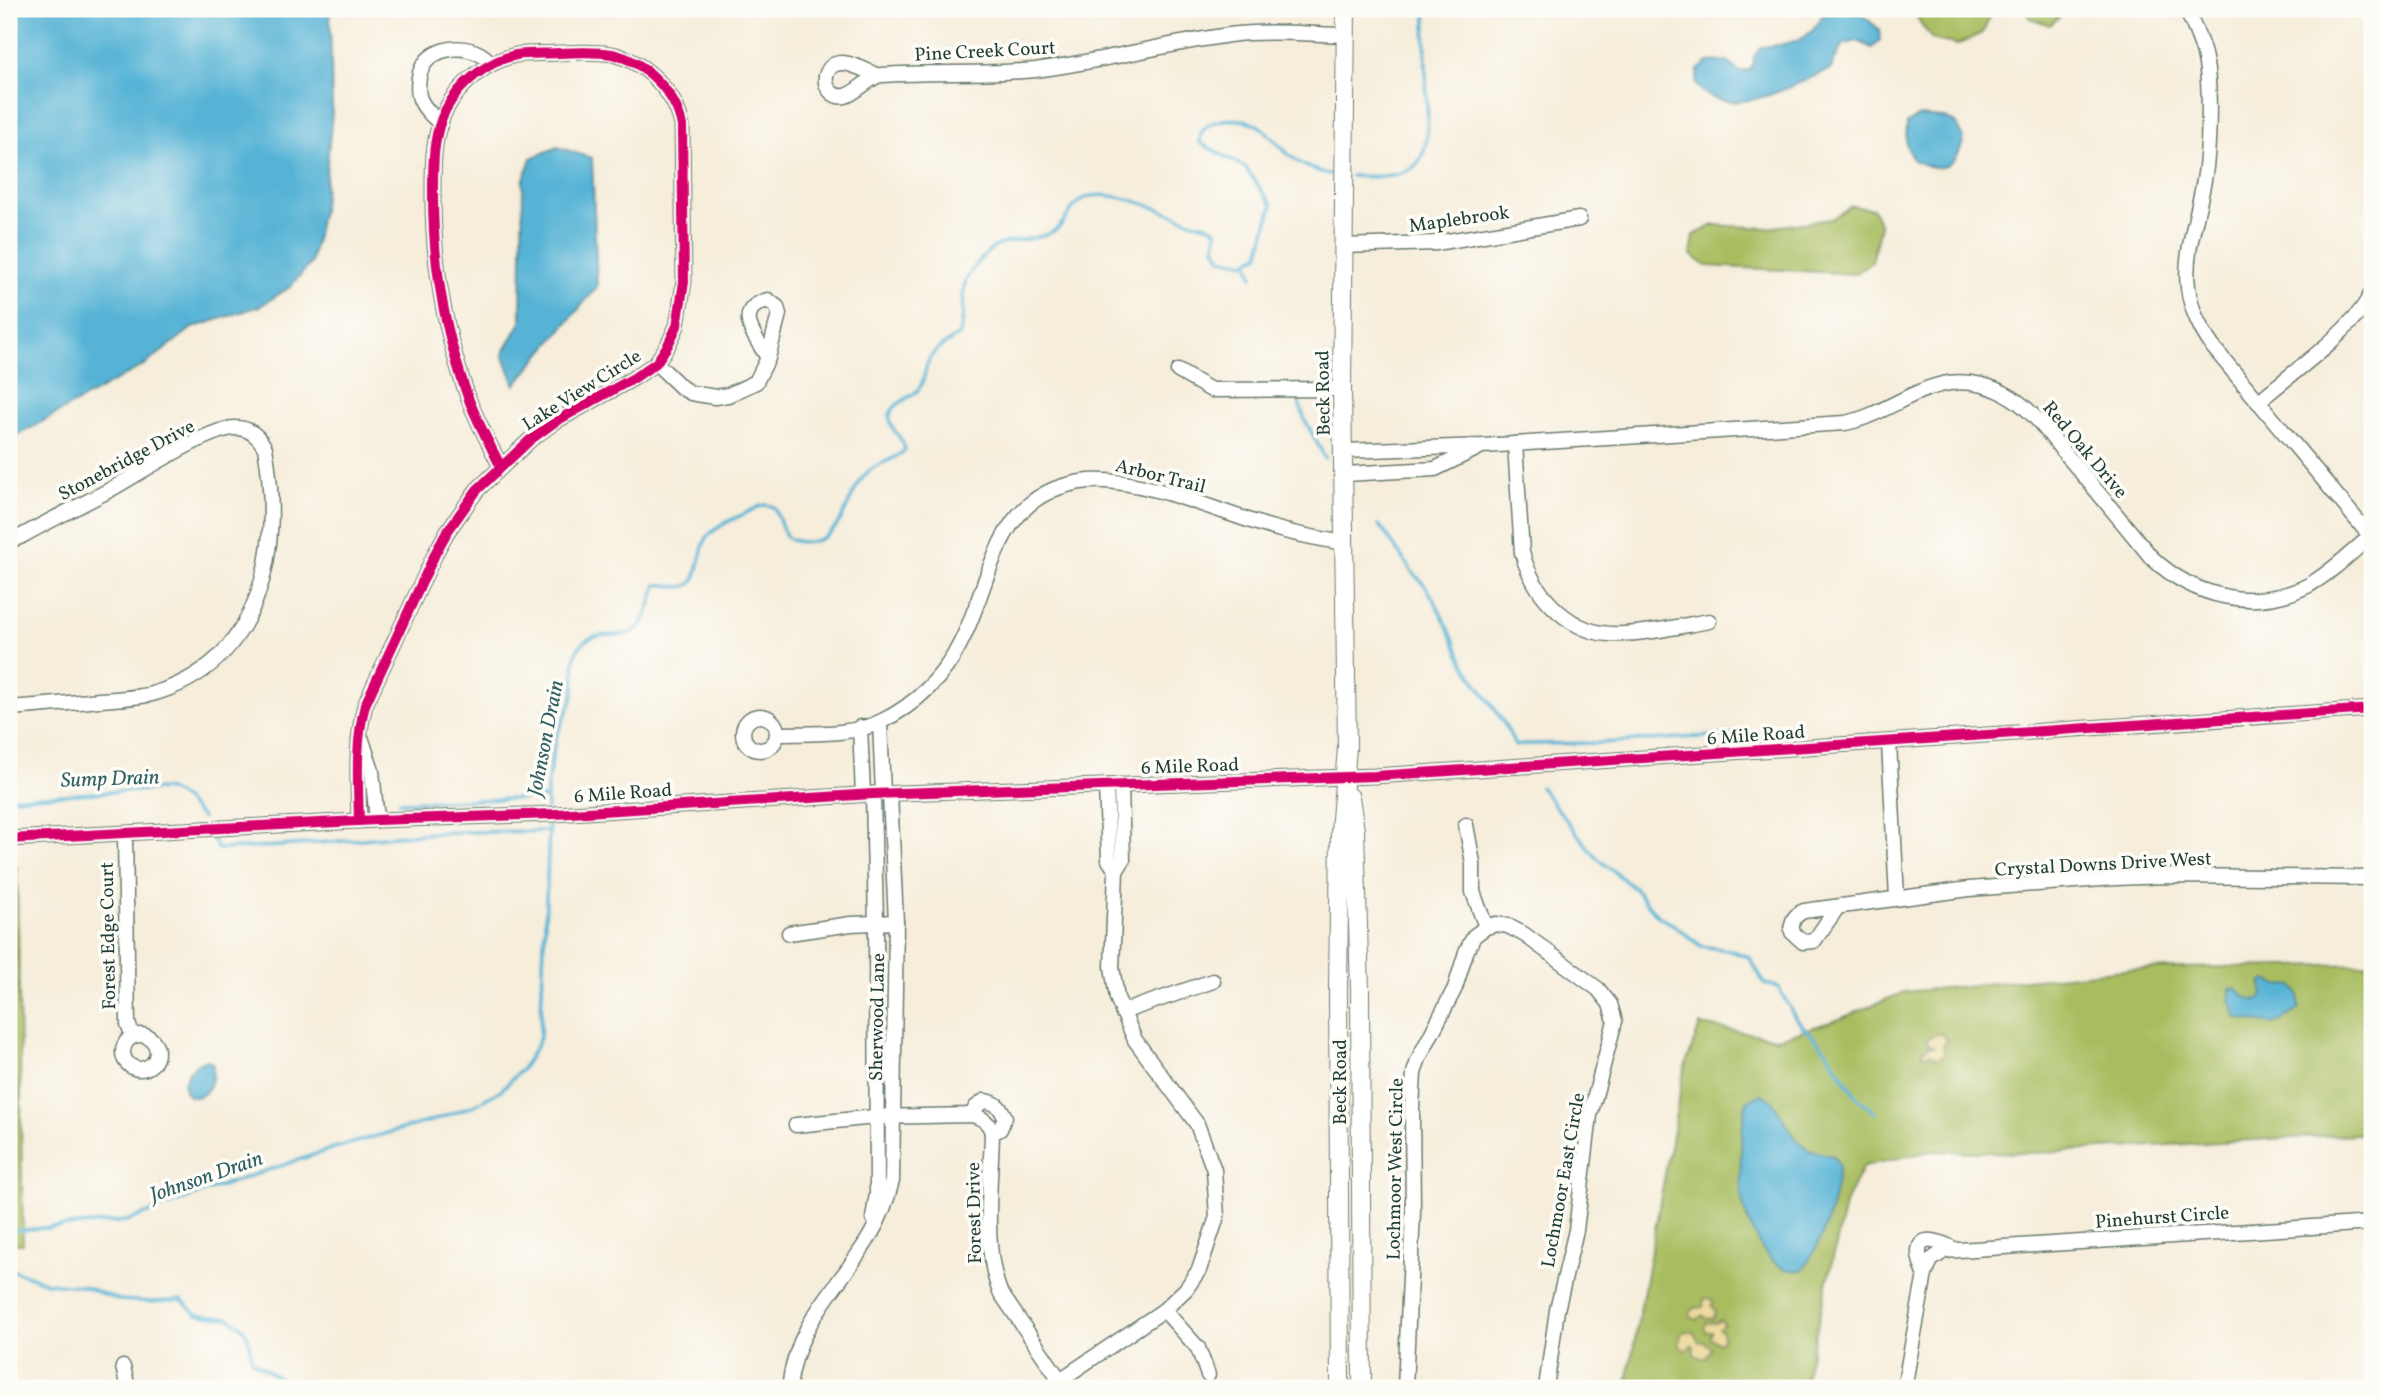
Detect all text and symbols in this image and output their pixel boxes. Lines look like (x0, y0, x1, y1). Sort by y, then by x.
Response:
street label: Pine Creek Court (914, 35, 1057, 69)
street label: Maplebrook (1407, 200, 1511, 240)
street label: Lake View Circle (518, 344, 647, 438)
street label: Beck Road (1310, 350, 1338, 436)
street label: Red Oak Drive (2036, 396, 2133, 505)
street label: Stonebridge Drive (54, 414, 200, 508)
street label: Arbor Trail (1113, 453, 1209, 501)
water label: Johnson Drain (521, 678, 572, 801)
street label: 6 Mile Road (1706, 720, 1806, 752)
street label: 6 Mile Road (1141, 752, 1240, 782)
water label: Sump Drain (60, 763, 160, 796)
street label: 6 Mile Road (573, 778, 673, 810)
street label: Crystal Downs Drive West (1994, 846, 2213, 884)
street label: Forest Edge Court (95, 861, 123, 1010)
street label: Sherwood Lane (864, 953, 892, 1081)
street label: Beck Road (1328, 1039, 1354, 1125)
street label: Lochmoor West Circle (1381, 1078, 1411, 1260)
street label: Lochmoor East Circle (1536, 1091, 1592, 1270)
water label: Johnson Drain (144, 1145, 267, 1211)
street label: Forest Drive (961, 1162, 989, 1264)
street label: Pinehurst Circle (2094, 1200, 2230, 1236)

